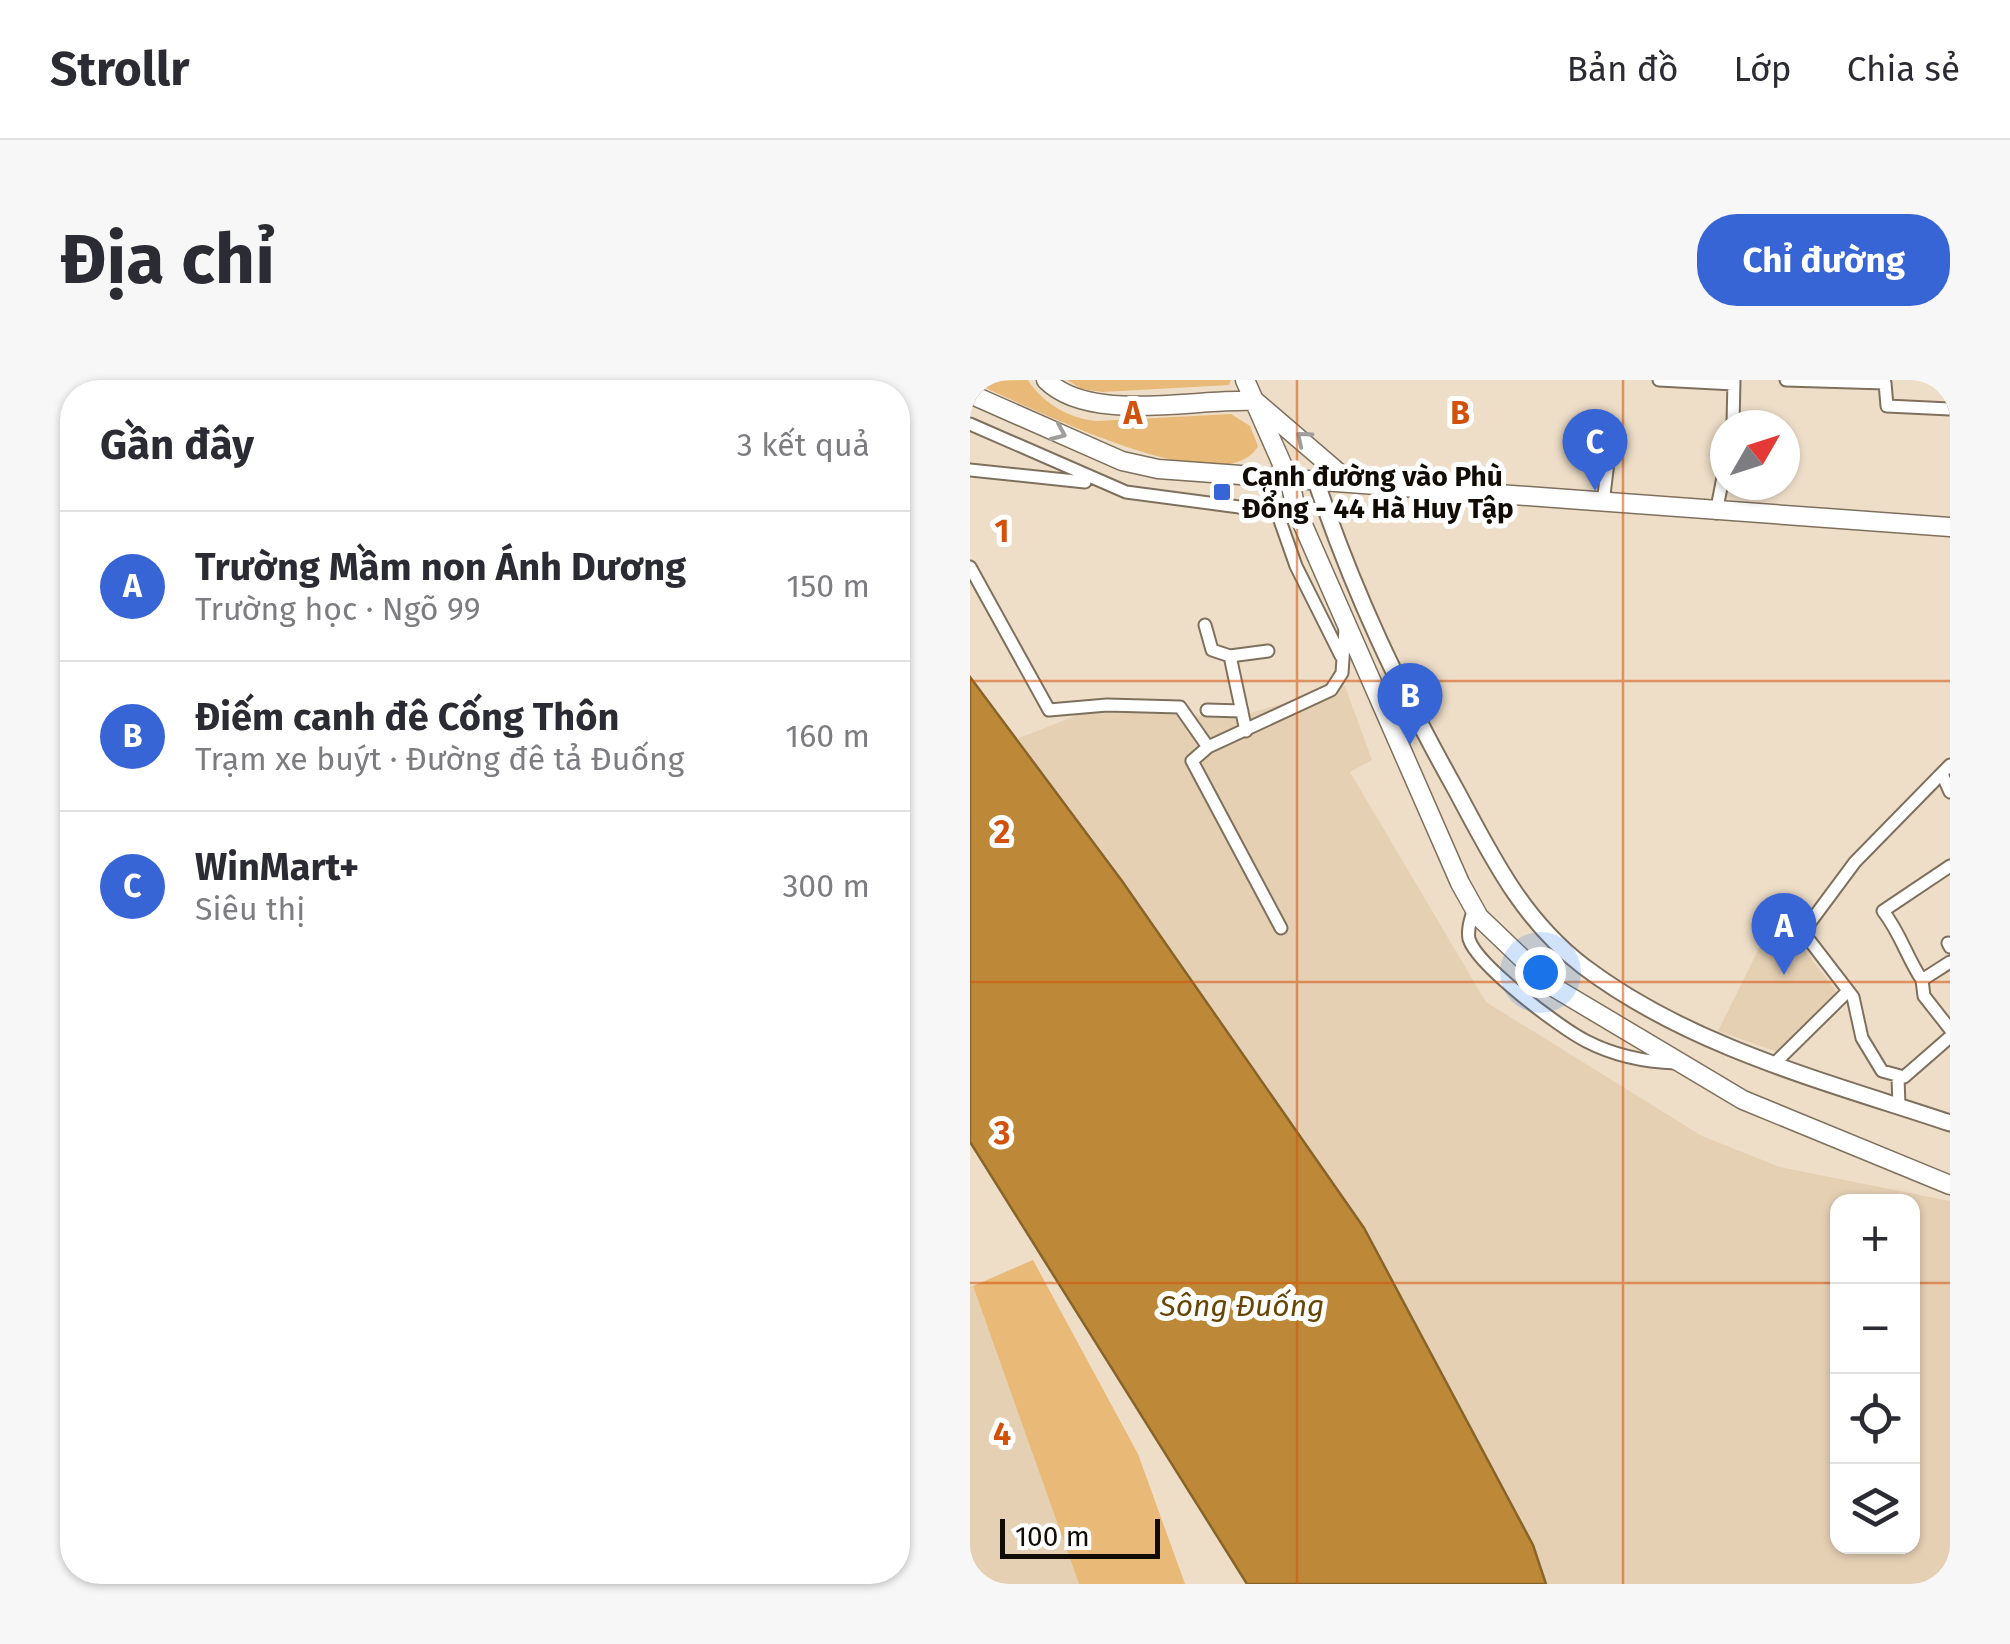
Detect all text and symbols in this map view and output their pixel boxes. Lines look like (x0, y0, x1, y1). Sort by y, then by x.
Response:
text: Strollr (50, 40, 190, 98)
text: Bản đồ (1567, 48, 1678, 90)
text: Lớp (1733, 48, 1792, 90)
text: Chia sẻ (1847, 48, 1960, 90)
button: Chỉ đường (1697, 214, 1950, 306)
text: Địa chỉ (60, 218, 275, 302)
text: A (1123, 394, 1144, 432)
text: B (1450, 394, 1470, 432)
pin: C (1562, 408, 1628, 491)
north arrow (1710, 410, 1800, 500)
text: Gần đây (100, 420, 254, 470)
one-way arrow (1049, 421, 1067, 441)
text: 3 kết quả (737, 426, 870, 464)
one-way arrow (1296, 432, 1314, 450)
place label: Cạnh đường vào Phù Đổng - 44 Hà Huy Tập (1242, 460, 1514, 525)
marker: Cạnh đường vào Phù Đổng - 44 Hà Huy Tập (1211, 481, 1233, 503)
text: 1 (995, 512, 1009, 550)
text: Trường Mầm non Ánh Dương (195, 544, 686, 590)
text: A (123, 567, 142, 605)
text: 150 m (786, 567, 870, 605)
text: Trường học · Ngõ 99 (195, 590, 481, 628)
pin: B (1378, 662, 1442, 745)
text: Điếm canh đê Cống Thôn (195, 694, 619, 740)
text: B (123, 717, 142, 755)
text: 160 m (785, 717, 870, 755)
text: Trạm xe buýt · Đường đê tả Đuống (195, 740, 685, 778)
text: 2 (994, 813, 1010, 851)
text: WinMart+ (195, 844, 359, 890)
text: C (123, 867, 142, 905)
text: 300 m (782, 867, 870, 905)
text: Siêu thị (195, 890, 305, 928)
pin: A (1752, 892, 1816, 975)
your location (1515, 947, 1566, 998)
text: 3 (993, 1114, 1010, 1152)
map controls (1830, 1194, 1920, 1554)
button: + (1830, 1194, 1920, 1284)
button: − (1830, 1284, 1920, 1374)
water label: Sông Đuống (1159, 1288, 1324, 1324)
button: locate (1830, 1374, 1920, 1464)
text: 4 (993, 1415, 1011, 1453)
button: layers (1830, 1464, 1920, 1554)
scale bar (1000, 1514, 1160, 1558)
text: 100 m (1015, 1520, 1090, 1553)

